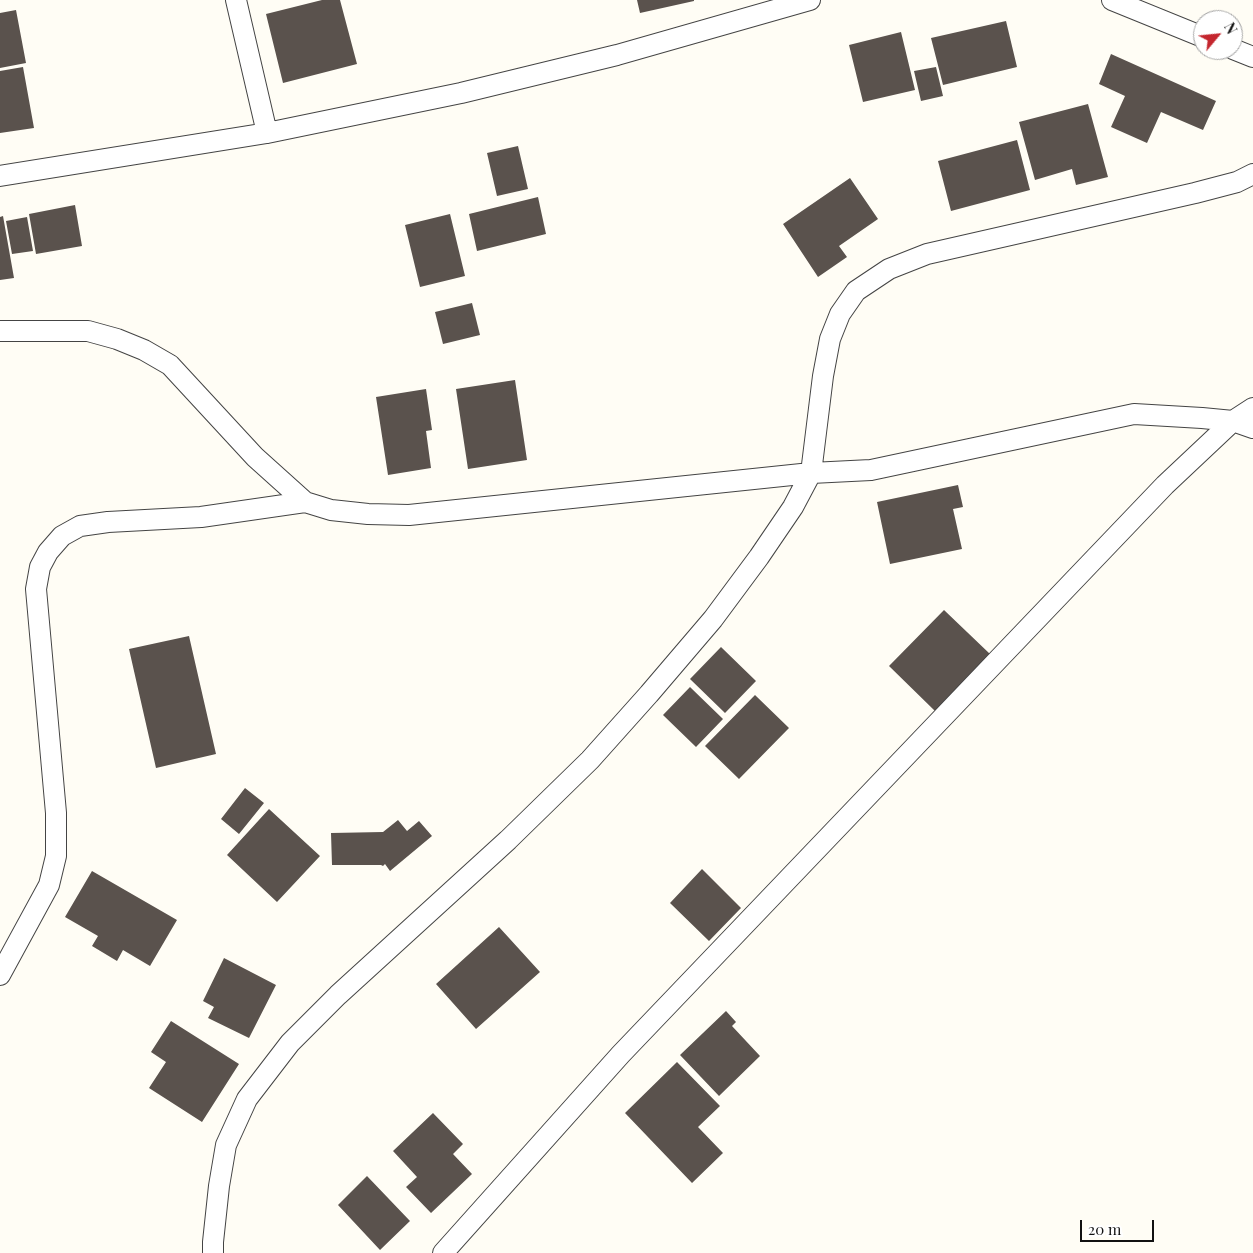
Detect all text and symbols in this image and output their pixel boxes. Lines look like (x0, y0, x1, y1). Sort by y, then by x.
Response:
north arrow (1193, 10, 1243, 60)
text: N (1220, 19, 1242, 37)
scale bar (1083, 1210, 1157, 1242)
text: 20 m (1088, 1219, 1121, 1239)

